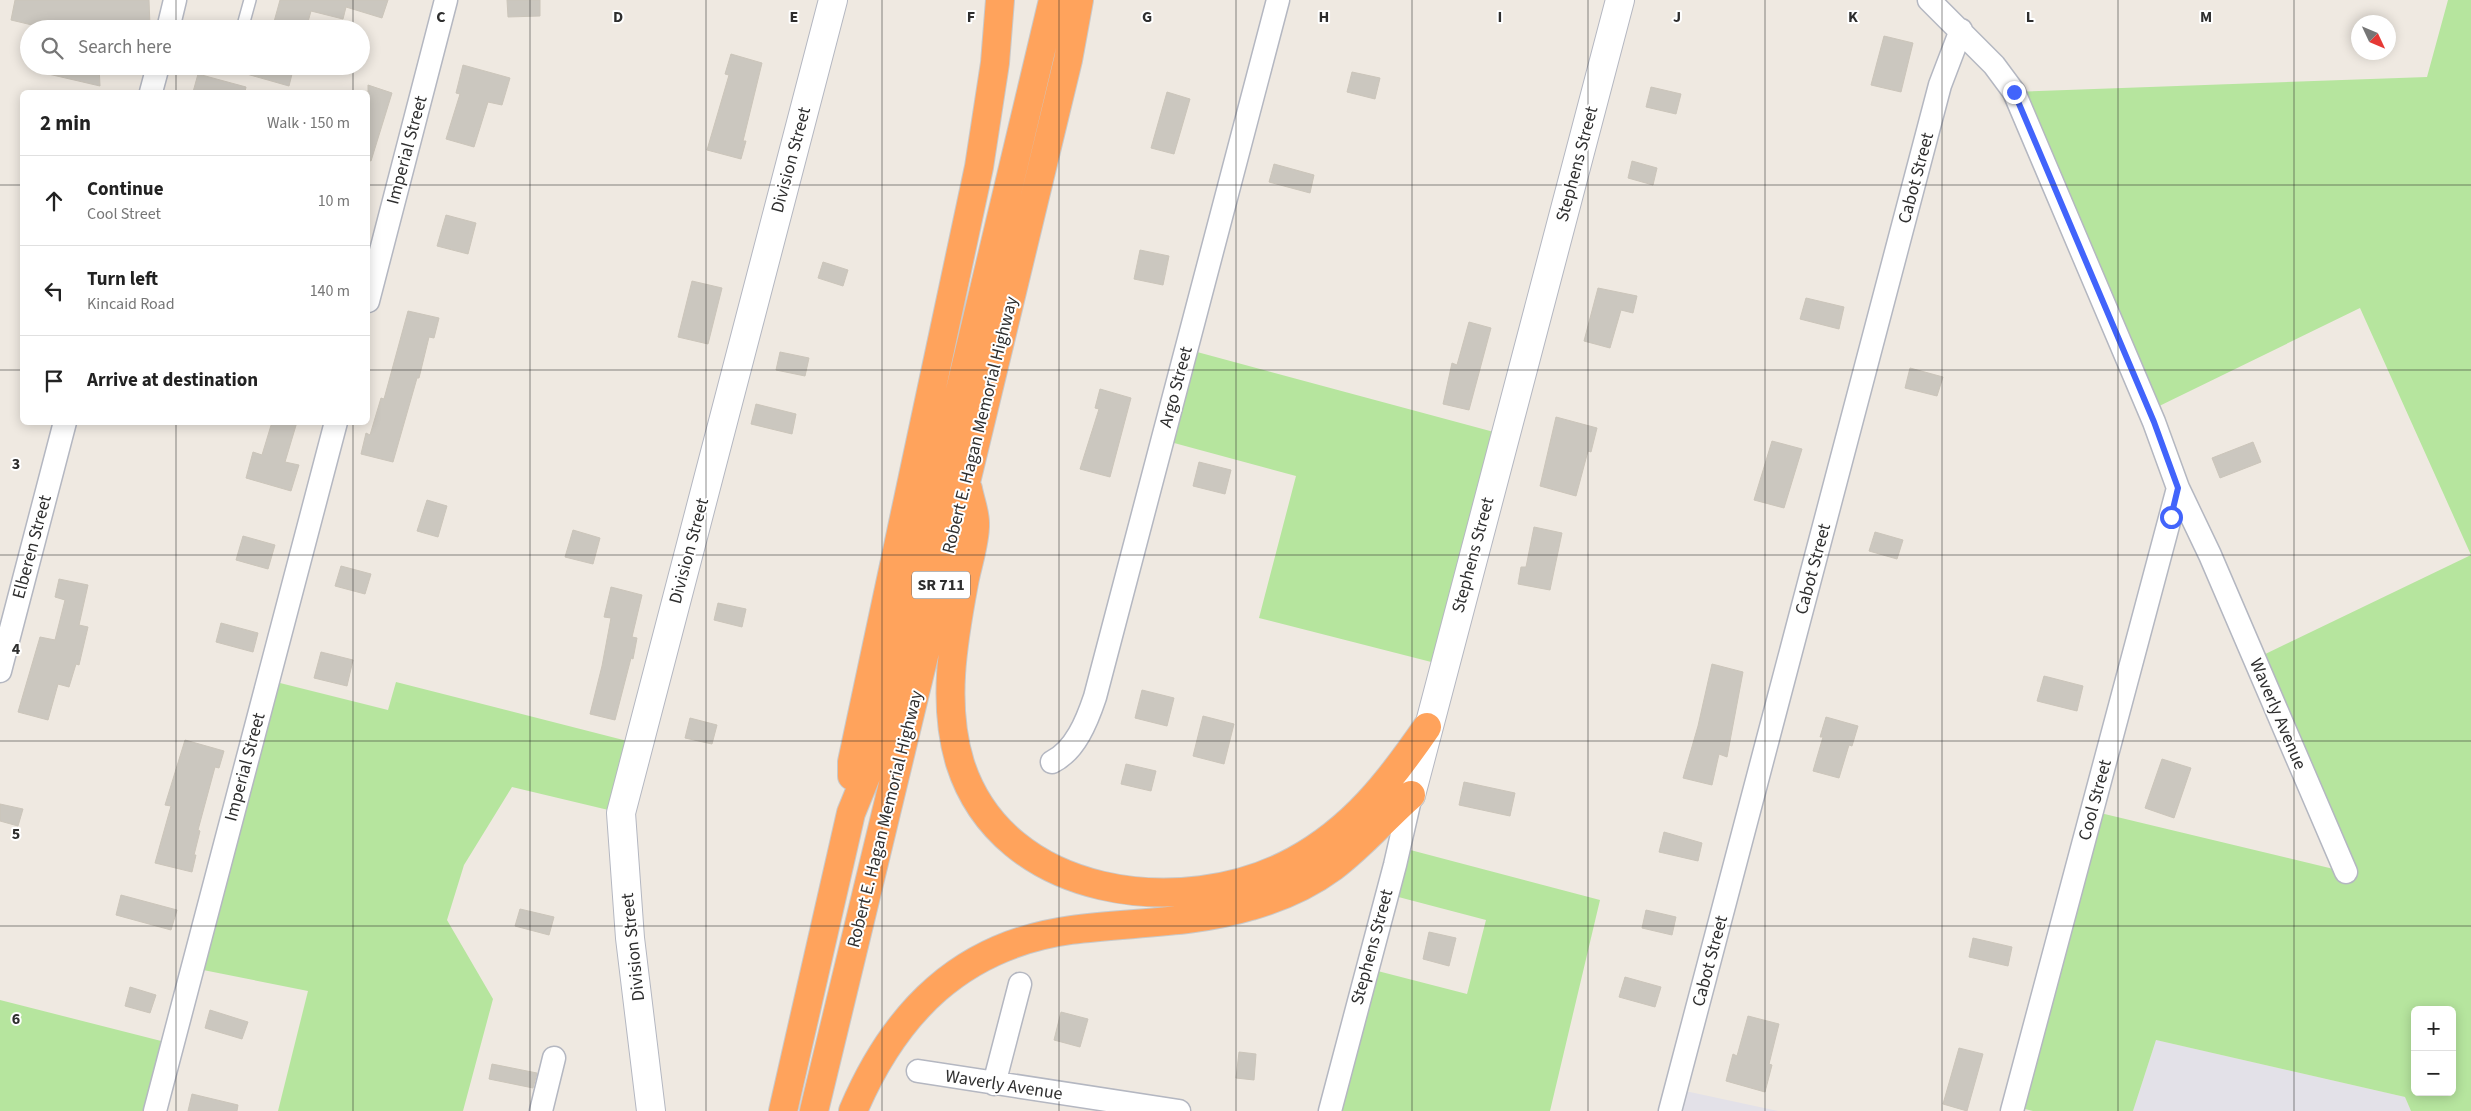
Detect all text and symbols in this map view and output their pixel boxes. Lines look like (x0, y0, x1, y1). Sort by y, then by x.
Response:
text: C (436, 6, 446, 28)
text: D (613, 6, 623, 28)
text: E (790, 6, 798, 28)
text: F (967, 6, 975, 28)
text: G (1142, 6, 1152, 28)
text: H (1319, 6, 1329, 28)
text: I (1498, 6, 1502, 28)
text: J (1673, 6, 1681, 28)
text: K (1848, 6, 1858, 28)
text: L (2026, 6, 2034, 28)
text: M (2200, 6, 2212, 28)
north arrow (2351, 15, 2396, 60)
search box (20, 20, 370, 75)
icon: search (38, 34, 66, 62)
text: Search here (78, 34, 172, 61)
route end (2003, 81, 2026, 104)
street label: Imperial Street (380, 93, 434, 207)
street label: Stephens Street (1550, 103, 1604, 225)
street label: Division Street (765, 104, 817, 216)
text: 2 min (40, 108, 91, 138)
text: Walk · 150 m (267, 112, 350, 134)
street label: Cabot Street (1892, 130, 1940, 226)
text: Continue (87, 176, 164, 203)
icon: ahead (40, 187, 68, 215)
text: 10 m (318, 190, 350, 212)
text: Cool Street (87, 203, 161, 225)
text: Turn left (87, 266, 158, 293)
icon: left (40, 277, 68, 305)
text: 140 m (310, 280, 350, 302)
text: Kincaid Road (87, 293, 175, 315)
street label: Robert E. Hagan Memorial Highway (936, 293, 1024, 556)
street label: Argo Street (1153, 344, 1199, 430)
icon: arrive (40, 367, 68, 395)
text: Arrive at destination (87, 367, 258, 394)
text: 3 (12, 453, 20, 475)
street label: Elberen Street (6, 492, 58, 602)
street label: Stephens Street (1446, 494, 1500, 616)
street label: Division Street (663, 495, 715, 607)
route start (2160, 506, 2183, 529)
street label: Cabot Street (1789, 521, 1837, 617)
road number: SR 711 (912, 572, 970, 598)
text: 4 (12, 638, 21, 660)
street label: Waverly Avenue (2243, 655, 2313, 773)
street label: Robert E. Hagan Memorial Highway (841, 687, 929, 950)
street label: Imperial Street (218, 710, 272, 824)
street label: Cool Street (2072, 757, 2118, 843)
text: 5 (12, 823, 20, 845)
street label: Stephens Street (1345, 886, 1399, 1008)
street label: Division Street (615, 892, 651, 1002)
street label: Cabot Street (1686, 913, 1734, 1009)
map controls (2411, 1006, 2456, 1096)
button: + (2411, 1006, 2456, 1051)
text: 6 (12, 1008, 20, 1030)
button: − (2411, 1051, 2456, 1096)
street label: Waverly Avenue (944, 1063, 1065, 1107)

